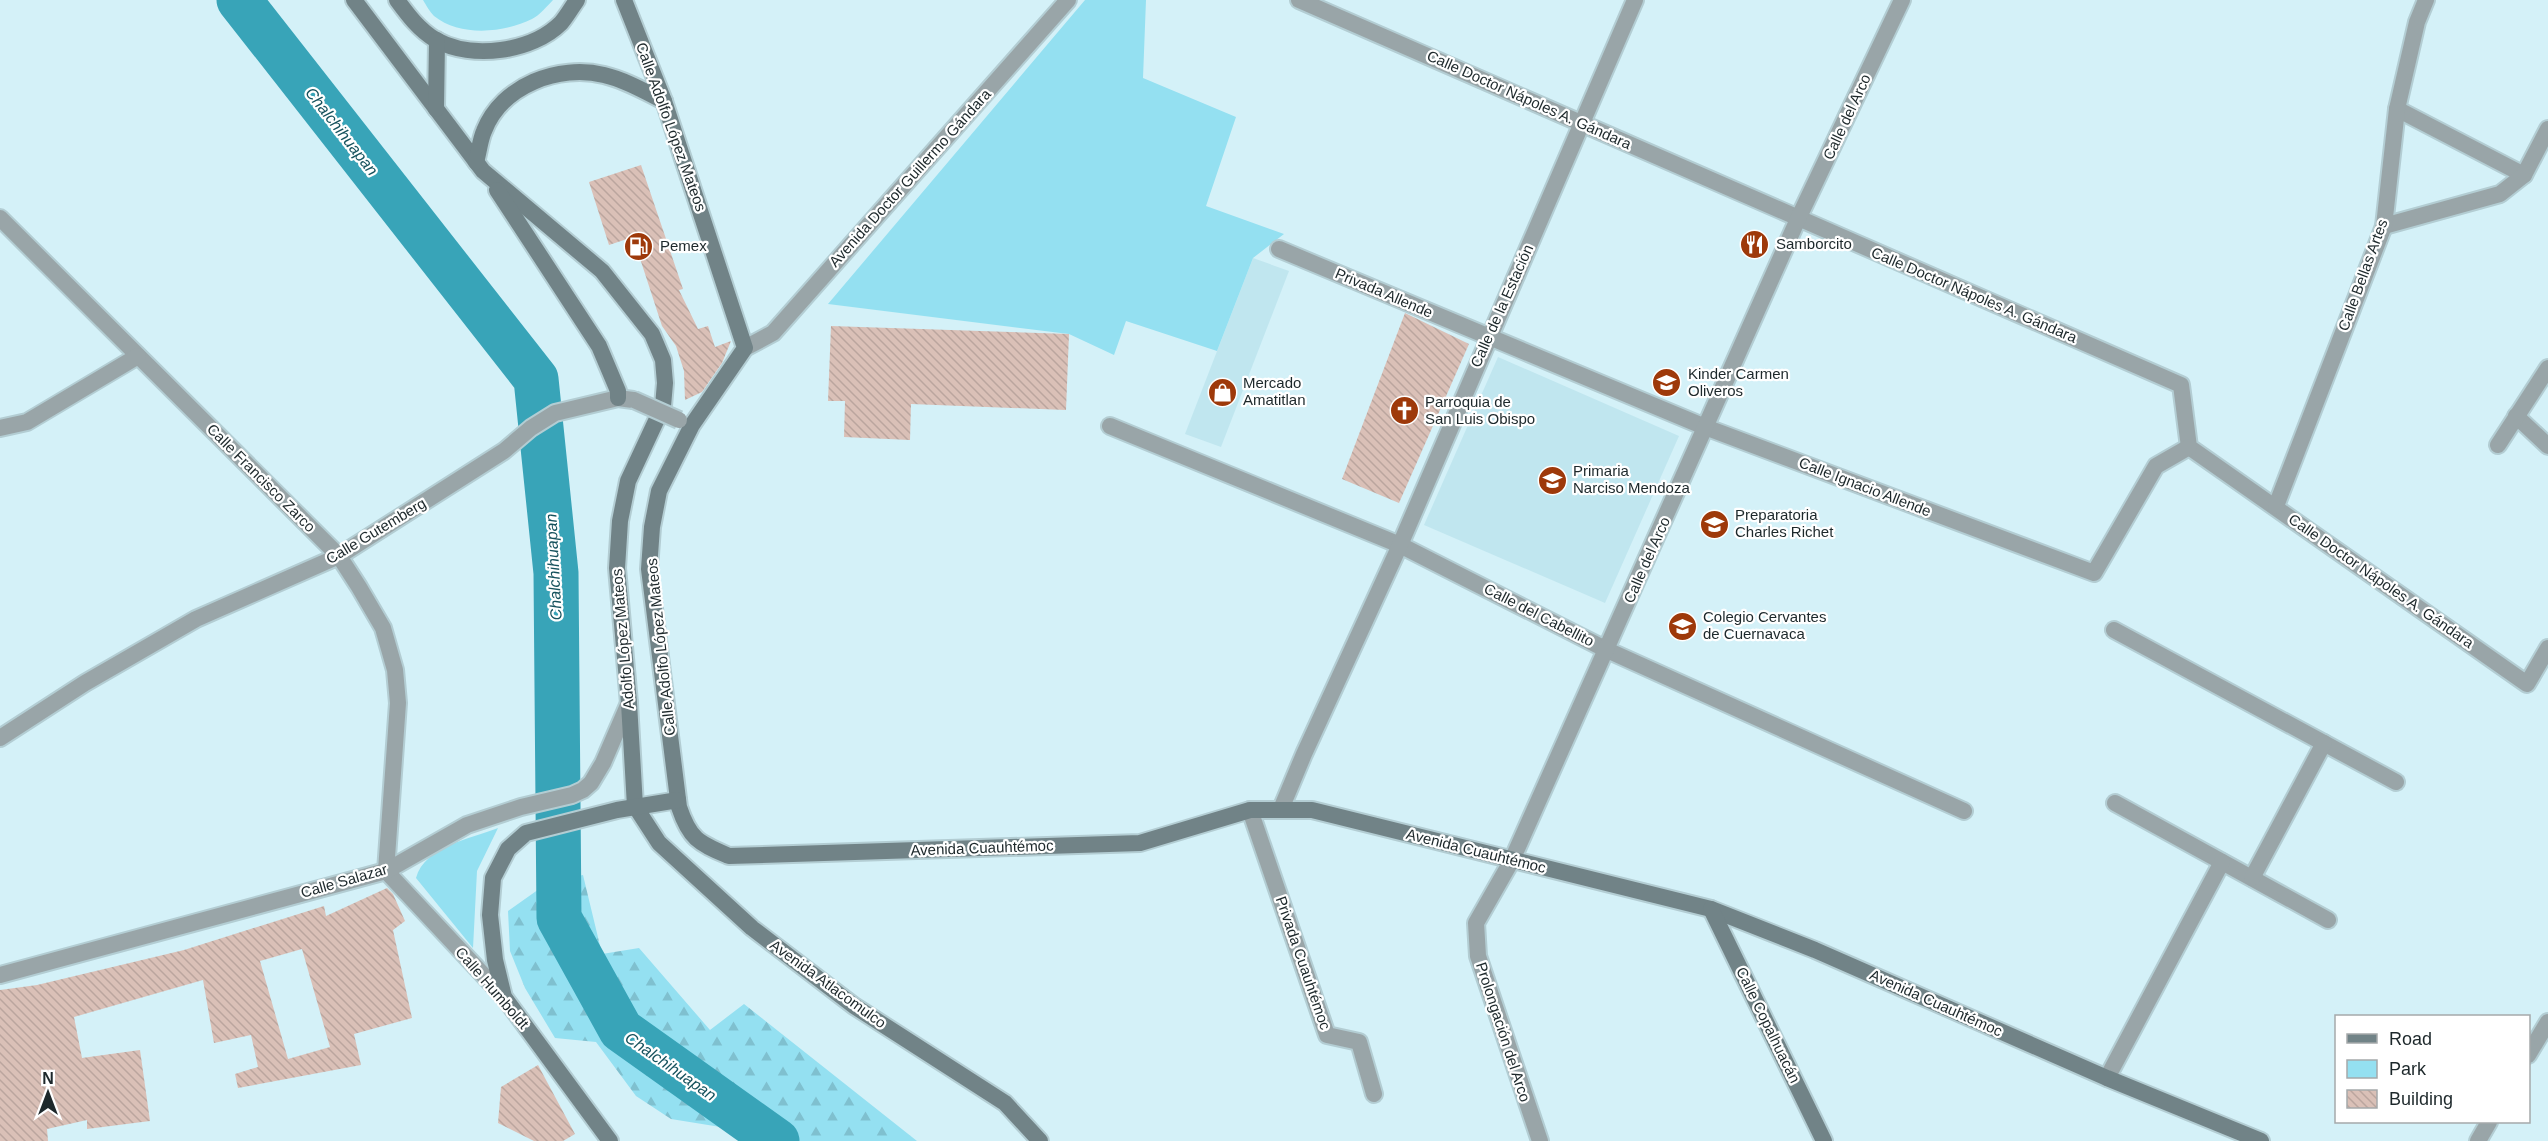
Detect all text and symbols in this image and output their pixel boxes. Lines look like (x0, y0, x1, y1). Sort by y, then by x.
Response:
street label: Calle Adolfo López Mateos (633, 40, 710, 214)
street label: Calle Doctor Nápoles A. Gándara (1424, 47, 1635, 153)
street label: Calle del Arco (1819, 71, 1874, 162)
water label: Chalchihuapan (302, 84, 381, 179)
street label: Avenida Doctor Guillermo Gándara (825, 85, 994, 270)
street label: Calle Bellas Artes (2334, 217, 2391, 333)
restaurant icon: Samborcito (1739, 228, 1771, 260)
fuel station icon: Pemex (623, 230, 655, 262)
place label: Samborcito (1776, 235, 1852, 252)
place label: Pemex (660, 237, 707, 254)
street label: Calle de la Estación (1467, 242, 1536, 370)
street label: Calle Doctor Nápoles A. Gándara (1869, 243, 2080, 346)
street label: Privada Allende (1333, 264, 1435, 321)
place label: Kinder Carmen Oliveros (1688, 365, 1789, 399)
school or university icon: Kinder Carmen Oliveros (1651, 367, 1683, 399)
place label: Mercado Amatitlan (1243, 374, 1306, 408)
shop icon: Mercado Amatitlan (1206, 376, 1238, 408)
place label: Parroquia de San Luis Obispo (1425, 393, 1535, 427)
church icon: Parroquia de San Luis Obispo (1388, 395, 1420, 427)
street label: Calle Francisco Zarco (204, 420, 319, 535)
street label: Calle Ignacio Allende (1797, 453, 1934, 520)
place label: Primaria Narciso Mendoza (1573, 462, 1690, 496)
school or university icon: Primaria Narciso Mendoza (1536, 464, 1568, 496)
street label: Calle Gutemberg (323, 494, 429, 567)
place label: Preparatoria Charles Richet (1735, 506, 1834, 540)
school or university icon: Preparatoria Charles Richet (1698, 508, 1730, 540)
street label: Calle Doctor Nápoles A. Gándara (2286, 510, 2478, 652)
water label: Chalchihuapan (542, 513, 565, 621)
street label: Calle del Arco (1620, 514, 1673, 606)
street label: Calle Adolfo López Mateos (643, 557, 678, 737)
street label: Adolfo López Mateos (608, 568, 637, 710)
street label: Calle del Cabellito (1482, 580, 1597, 650)
place label: Colegio Cervantes de Cuernavaca (1703, 608, 1826, 642)
school or university icon: Colegio Cervantes de Cuernavaca (1666, 610, 1698, 642)
street label: Avenida Cuauhtémoc (1405, 825, 1548, 876)
street label: Avenida Cuauhtémoc (910, 836, 1054, 858)
street label: Calle Salazar (299, 860, 389, 901)
street label: Privada Cuauhtémoc (1273, 894, 1334, 1032)
street label: Avenida Atlacomulco (767, 936, 890, 1031)
street label: Calle Humboldt (452, 943, 533, 1033)
street label: Prolongación del Arco (1473, 960, 1534, 1104)
street label: Calle Copalhuacán (1733, 964, 1804, 1085)
street label: Avenida Cuauhtémoc (1867, 966, 2006, 1040)
legend (2335, 1015, 2530, 1123)
water label: Chalchihuapan (622, 1029, 719, 1104)
text: Road (2389, 1029, 2432, 1049)
text: Park (2389, 1059, 2427, 1079)
north arrow (18, 1063, 78, 1123)
text: N (42, 1070, 54, 1087)
text: Building (2389, 1089, 2453, 1109)

